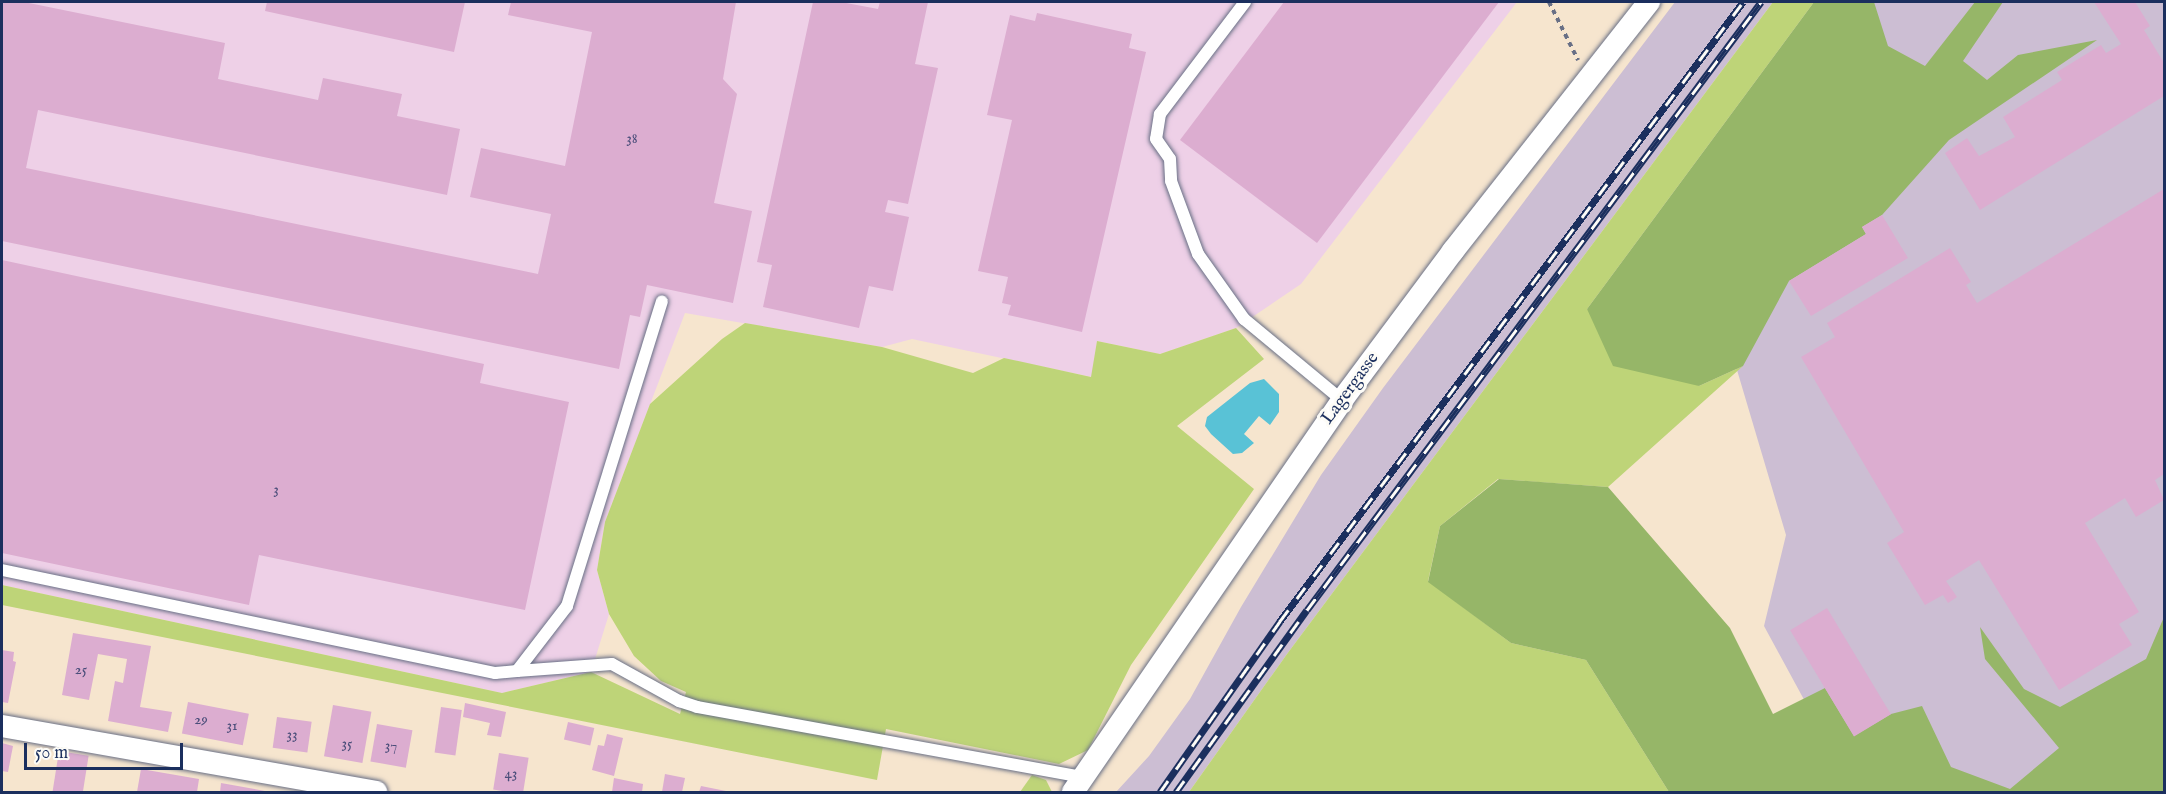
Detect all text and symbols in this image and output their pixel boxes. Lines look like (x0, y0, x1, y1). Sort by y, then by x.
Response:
house number: 38 (626, 130, 638, 148)
street label: Lagergasse (1318, 349, 1384, 429)
house number: 3 (273, 481, 279, 499)
house number: 25 (75, 661, 87, 679)
house number: 29 (194, 711, 208, 729)
house number: 31 (226, 717, 238, 735)
house number: 33 (286, 726, 298, 744)
scale bar (27, 731, 186, 769)
house number: 35 (341, 735, 353, 753)
house number: 37 (385, 737, 397, 755)
text: 50 m (35, 742, 68, 765)
house number: 43 (505, 765, 517, 783)

